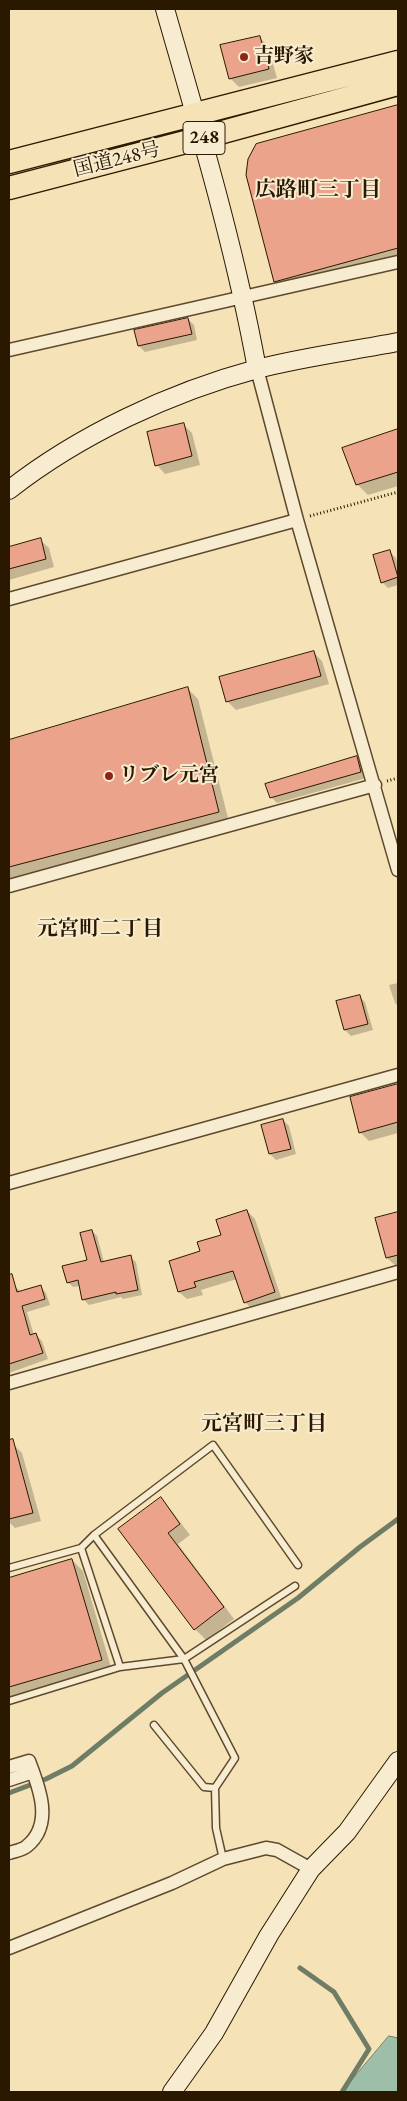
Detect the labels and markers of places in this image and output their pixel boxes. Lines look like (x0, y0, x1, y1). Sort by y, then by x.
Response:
place label: 吉野家 (254, 45, 314, 69)
marker: 吉野家 (238, 51, 250, 63)
place label: リブレ元宮 (119, 764, 219, 788)
marker: リブレ元宮 (103, 770, 115, 782)

